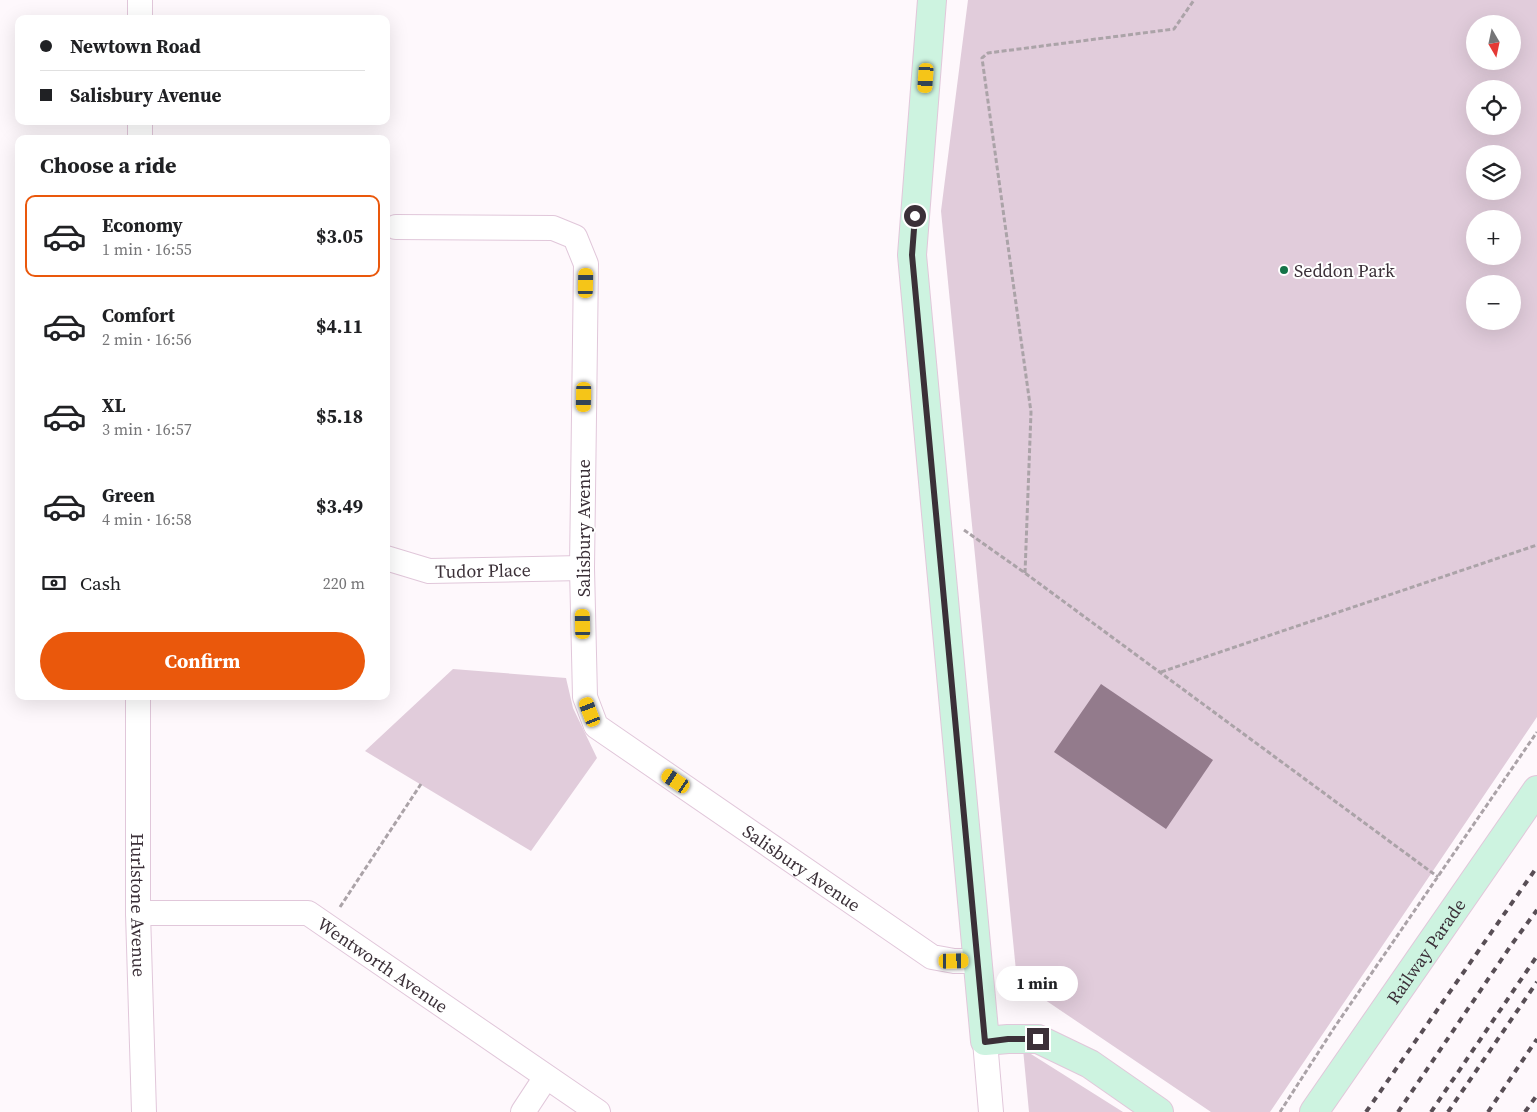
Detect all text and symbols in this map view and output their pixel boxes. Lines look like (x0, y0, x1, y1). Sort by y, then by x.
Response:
north arrow (1466, 15, 1521, 70)
map controls (1466, 15, 1521, 330)
text: Newtown Road (70, 33, 201, 59)
car (917, 63, 934, 93)
button: locate (1466, 80, 1521, 135)
text: Salisbury Avenue (70, 82, 221, 108)
button: layers (1466, 145, 1521, 200)
text: Choose a ride (40, 150, 177, 180)
route start (904, 205, 926, 227)
button: + (1466, 210, 1521, 265)
text: Economy (102, 212, 183, 238)
icon: car (42, 214, 87, 259)
text: $3.05 (316, 223, 363, 249)
text: 1 min · 16:55 (102, 238, 192, 260)
place label: Seddon Park (1294, 258, 1395, 283)
marker: Seddon Park (1278, 264, 1290, 276)
car (578, 268, 593, 298)
button: − (1466, 275, 1521, 330)
text: Comfort (102, 302, 175, 328)
icon: car (42, 304, 87, 349)
text: $4.11 (316, 313, 363, 339)
text: 2 min · 16:56 (102, 328, 192, 350)
car (576, 382, 591, 412)
text: XL (102, 392, 125, 418)
icon: car (42, 394, 87, 439)
text: $5.18 (316, 403, 363, 429)
text: 3 min · 16:57 (102, 418, 192, 440)
street label: Salisbury Avenue (571, 459, 596, 597)
text: Green (102, 482, 155, 508)
icon: car (42, 484, 87, 529)
text: $3.49 (316, 493, 363, 519)
text: 4 min · 16:58 (102, 508, 192, 530)
street label: Tudor Place (435, 557, 531, 583)
icon: cash (40, 569, 68, 597)
text: Cash (80, 570, 121, 596)
text: 220 m (323, 572, 365, 594)
car (575, 609, 590, 639)
button: Confirm (40, 632, 365, 690)
car (577, 695, 602, 729)
car (659, 766, 692, 796)
street label: Salisbury Avenue (738, 818, 866, 917)
street label: Hurlstone Avenue (126, 833, 152, 977)
street label: Railway Parade (1380, 893, 1471, 1009)
street label: Wentworth Avenue (313, 911, 453, 1018)
car (938, 953, 969, 969)
callout: 1 min (997, 966, 1079, 1002)
text: 1 min (1016, 972, 1058, 994)
route end (1027, 1028, 1049, 1050)

